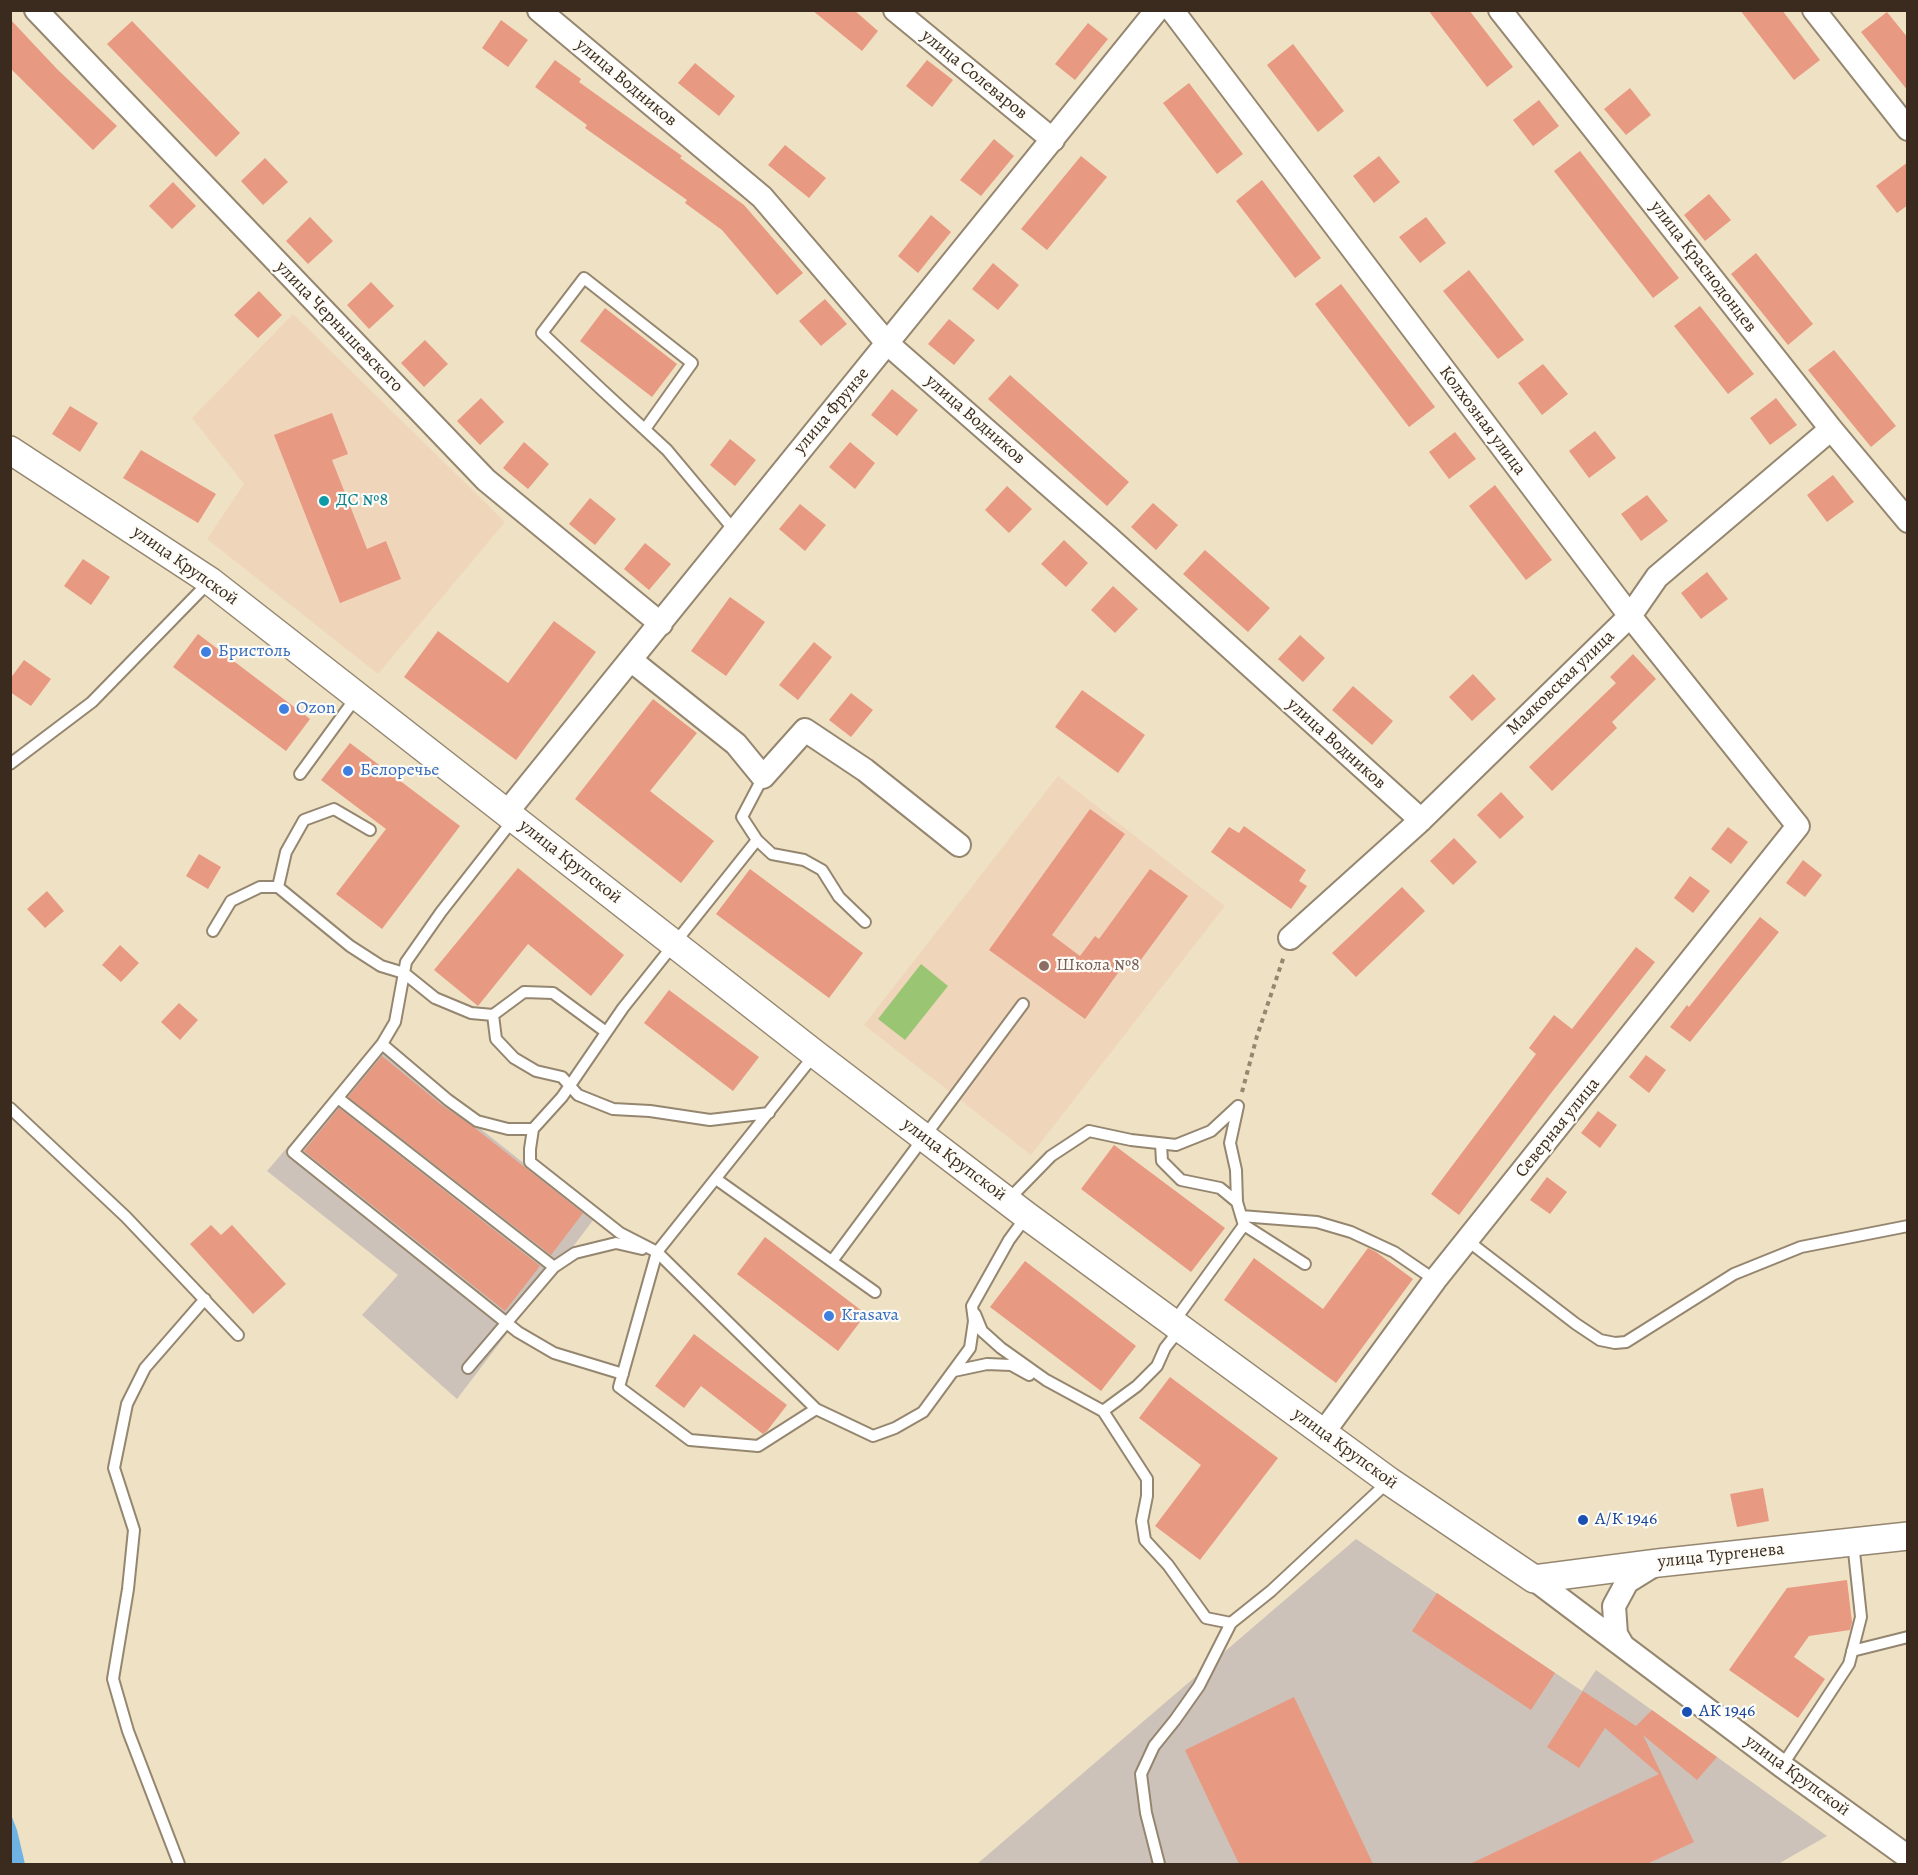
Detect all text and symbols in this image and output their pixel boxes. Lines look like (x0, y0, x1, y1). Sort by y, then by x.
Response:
street label: улица Солеваров (916, 25, 1032, 125)
street label: улица Водников (571, 34, 681, 132)
street label: улица Краснодонцев (1645, 197, 1761, 337)
street label: улица Чернышевского (271, 257, 407, 397)
street label: Колхозная улица (1434, 362, 1530, 480)
street label: улица Фрунзе (790, 363, 874, 459)
street label: улица Водников (920, 371, 1030, 469)
place label: ДС №8 (336, 490, 388, 512)
marker: ДС №8 (317, 494, 331, 508)
street label: улица Крупской (128, 521, 242, 611)
street label: Маяковская улица (1502, 626, 1620, 740)
place label: Бристоль (218, 641, 290, 663)
marker: Бристоль (199, 645, 213, 659)
street label: улица Водников (1282, 694, 1390, 794)
place label: Ozon (296, 698, 336, 720)
marker: Ozon (277, 702, 291, 716)
place label: Белоречье (360, 760, 439, 782)
marker: Белоречье (341, 764, 355, 778)
street label: улица Крупской (514, 815, 626, 909)
place label: Школа №8 (1056, 955, 1140, 977)
marker: Школа №8 (1037, 959, 1051, 973)
street label: Северная улица (1511, 1074, 1605, 1182)
street label: улица Крупской (898, 1114, 1010, 1206)
place label: Krasava (841, 1305, 899, 1327)
marker: Krasava (822, 1309, 836, 1323)
street label: улица Крупской (1288, 1404, 1402, 1494)
place label: А/К 1946 (1595, 1509, 1657, 1531)
marker: А/К 1946 (1576, 1513, 1590, 1527)
street label: улица Тургенева (1657, 1539, 1785, 1573)
place label: АК 1946 (1699, 1701, 1755, 1723)
marker: АК 1946 (1680, 1705, 1694, 1719)
street label: улица Крупской (1740, 1731, 1854, 1821)

